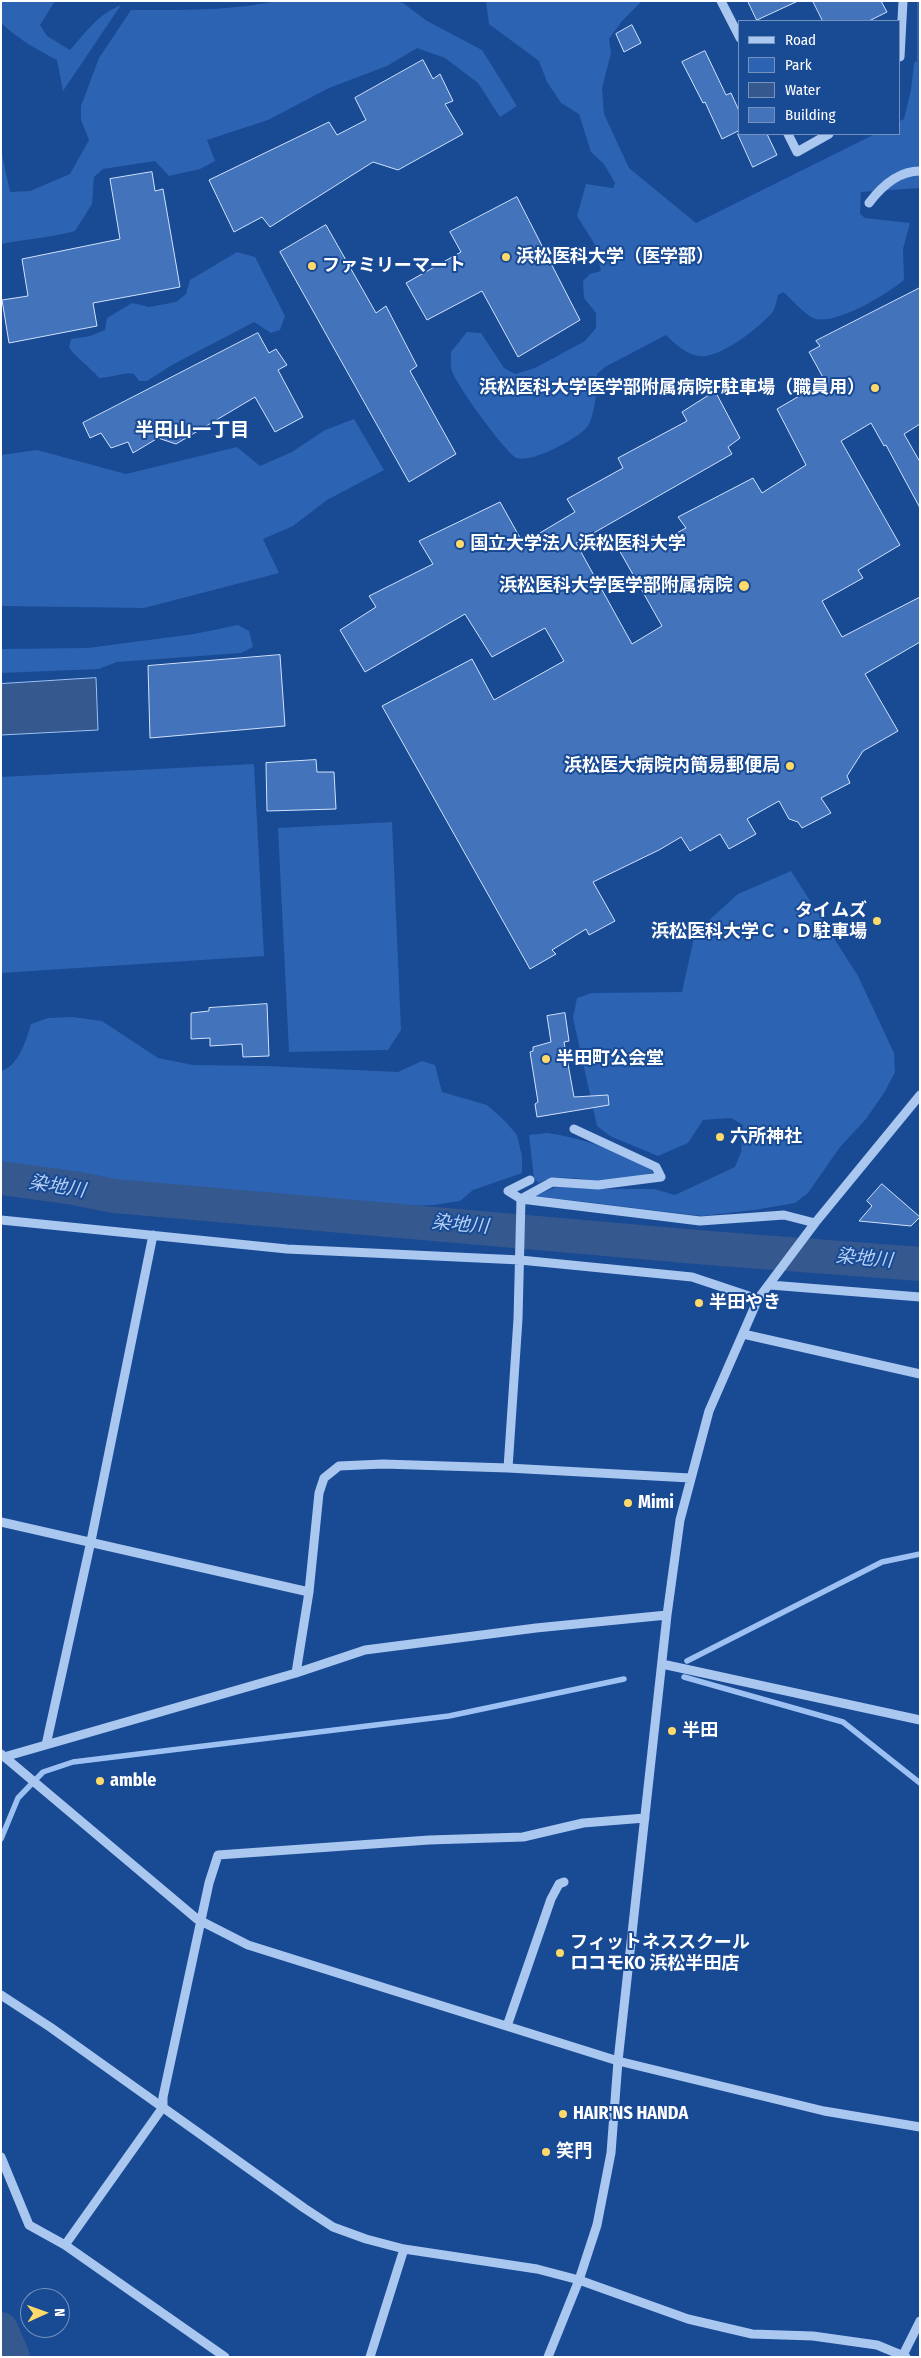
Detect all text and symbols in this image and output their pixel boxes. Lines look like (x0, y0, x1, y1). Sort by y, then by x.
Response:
legend (738, 20, 901, 135)
text: Road (785, 31, 816, 49)
text: Park (785, 56, 812, 74)
text: Water (785, 81, 820, 99)
text: Building (785, 106, 836, 124)
place label: 浜松医科大学（医学部） (516, 246, 714, 268)
marker: 浜松医科大学（医学部） (500, 251, 512, 263)
place label: ファミリーマート (322, 255, 466, 277)
marker: ファミリーマート (306, 260, 318, 272)
place label: 浜松医科大学医学部附属病院F駐車場（職員用） (479, 377, 865, 399)
marker: 浜松医科大学医学部附属病院F駐車場（職員用） (869, 382, 881, 394)
district label: 半田山一丁目 (135, 420, 249, 442)
place label: 国立大学法人浜松医科大学 (470, 533, 686, 555)
marker: 国立大学法人浜松医科大学 (454, 538, 466, 550)
place label: 浜松医科大学医学部附属病院 (499, 575, 733, 597)
marker: 浜松医科大学医学部附属病院 (737, 579, 751, 593)
place label: 浜松医大病院内簡易郵便局 (564, 755, 780, 777)
marker: 浜松医大病院内簡易郵便局 (784, 760, 796, 772)
place label: タイムズ 浜松医科大学Ｃ・Ｄ駐車場 (651, 900, 867, 942)
marker: タイムズ 浜松医科大学Ｃ・Ｄ駐車場 (871, 915, 883, 927)
place label: 半田町公会堂 (556, 1048, 664, 1070)
marker: 半田町公会堂 (540, 1053, 552, 1065)
place label: 六所神社 (730, 1126, 802, 1148)
marker: 六所神社 (714, 1131, 726, 1143)
water label: 染地川 (27, 1171, 87, 1203)
water label: 染地川 (431, 1211, 489, 1239)
water label: 染地川 (835, 1245, 893, 1273)
place label: 半田やき (709, 1292, 781, 1314)
marker: 半田やき (693, 1297, 705, 1309)
place label: Mimi (638, 1492, 674, 1514)
marker: Mimi (622, 1497, 634, 1509)
place label: 半田 (682, 1720, 718, 1742)
marker: 半田 (666, 1725, 678, 1737)
place label: amble (110, 1770, 156, 1792)
marker: amble (94, 1775, 106, 1787)
place label: フィットネススクール ロコモKO 浜松半田店 (570, 1932, 750, 1975)
marker: フィットネススクール ロコモKO 浜松半田店 (554, 1947, 566, 1959)
place label: HAIR'NS HANDA (573, 2103, 688, 2125)
marker: HAIR'NS HANDA (557, 2108, 569, 2120)
place label: 笑門 (556, 2141, 592, 2163)
marker: 笑門 (540, 2146, 552, 2158)
north arrow (20, 2288, 70, 2338)
text: N (51, 2308, 68, 2317)

